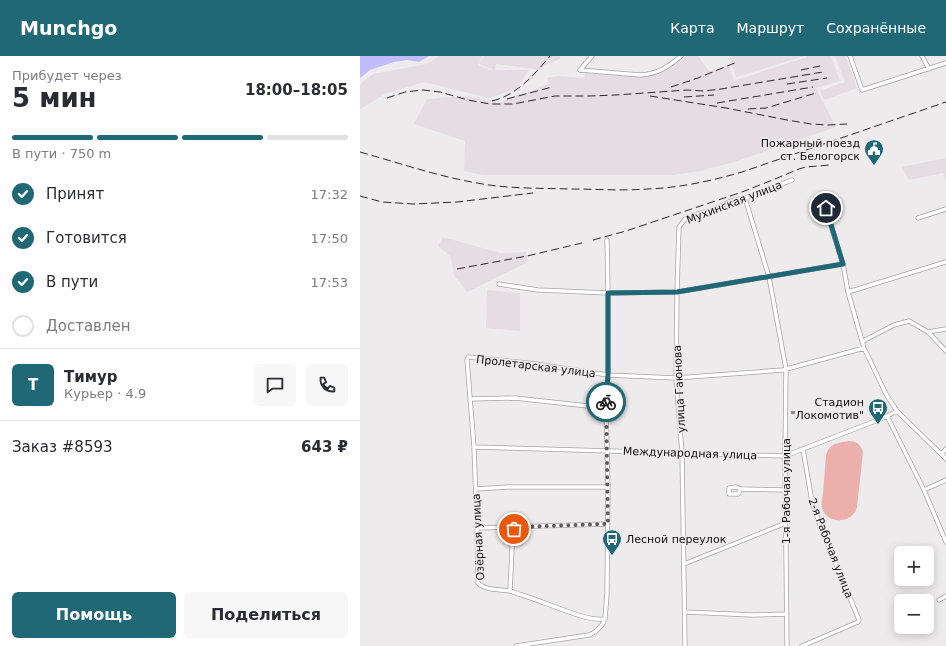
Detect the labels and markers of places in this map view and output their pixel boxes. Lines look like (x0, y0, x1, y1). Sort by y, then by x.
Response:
place label: Пожарный поезд ст. Белогорск (761, 137, 860, 163)
public building icon: Пожарный поезд ст. Белогорск (863, 138, 885, 166)
pin (809, 191, 843, 225)
place label: Стадион "Локомотив" (790, 396, 864, 422)
bus stop icon: Стадион "Локомотив" (867, 397, 889, 425)
pin (497, 512, 531, 546)
bus stop icon: Лесной переулок (601, 528, 623, 556)
place label: Лесной переулок (626, 533, 727, 546)

